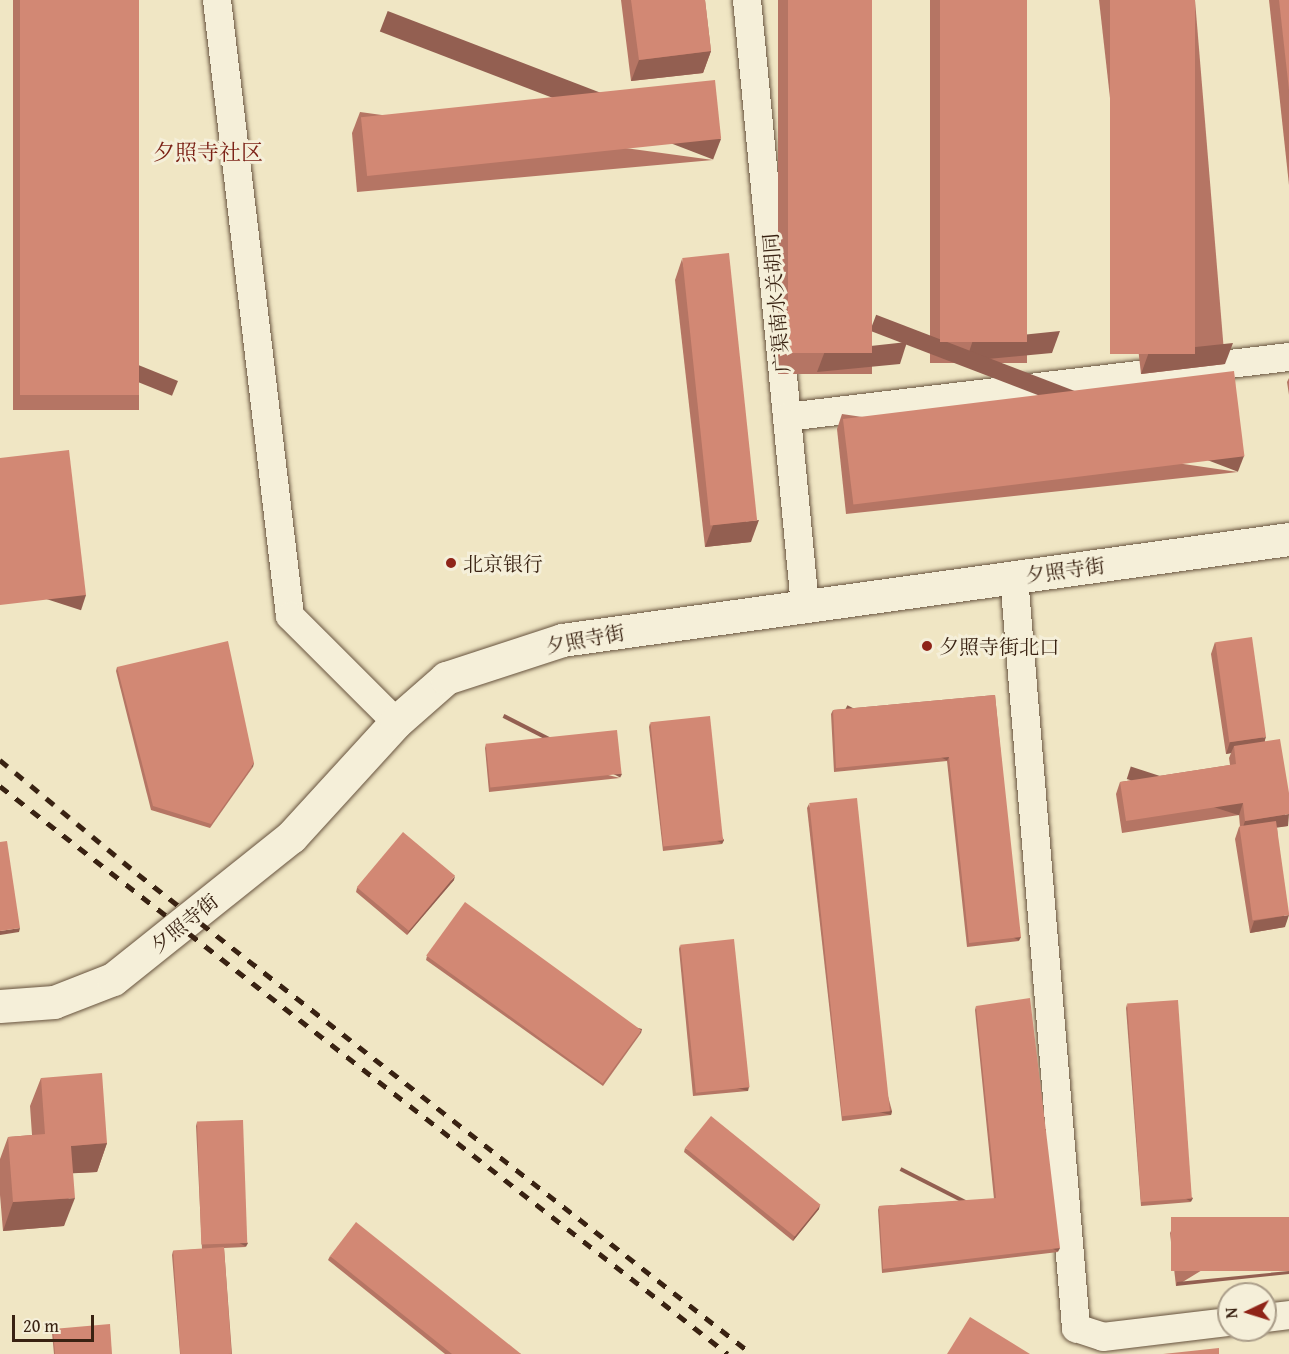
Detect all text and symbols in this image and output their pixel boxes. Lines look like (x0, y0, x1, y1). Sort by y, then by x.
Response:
district label: 夕照寺社区 (153, 140, 263, 166)
street label: 广渠南水关胡同 (758, 232, 794, 374)
place label: 北京银行 (463, 551, 543, 575)
street label: 夕照寺街 (1024, 553, 1106, 587)
marker: 北京银行 (444, 556, 458, 570)
street label: 夕照寺街 (543, 620, 627, 658)
place label: 夕照寺街北口 (939, 634, 1059, 658)
marker: 夕照寺街北口 (920, 639, 934, 653)
street label: 夕照寺街 (145, 889, 223, 957)
north arrow (1217, 1282, 1277, 1342)
scale bar (15, 1303, 98, 1341)
text: N (1219, 1307, 1243, 1319)
text: 20 m (23, 1312, 59, 1339)

